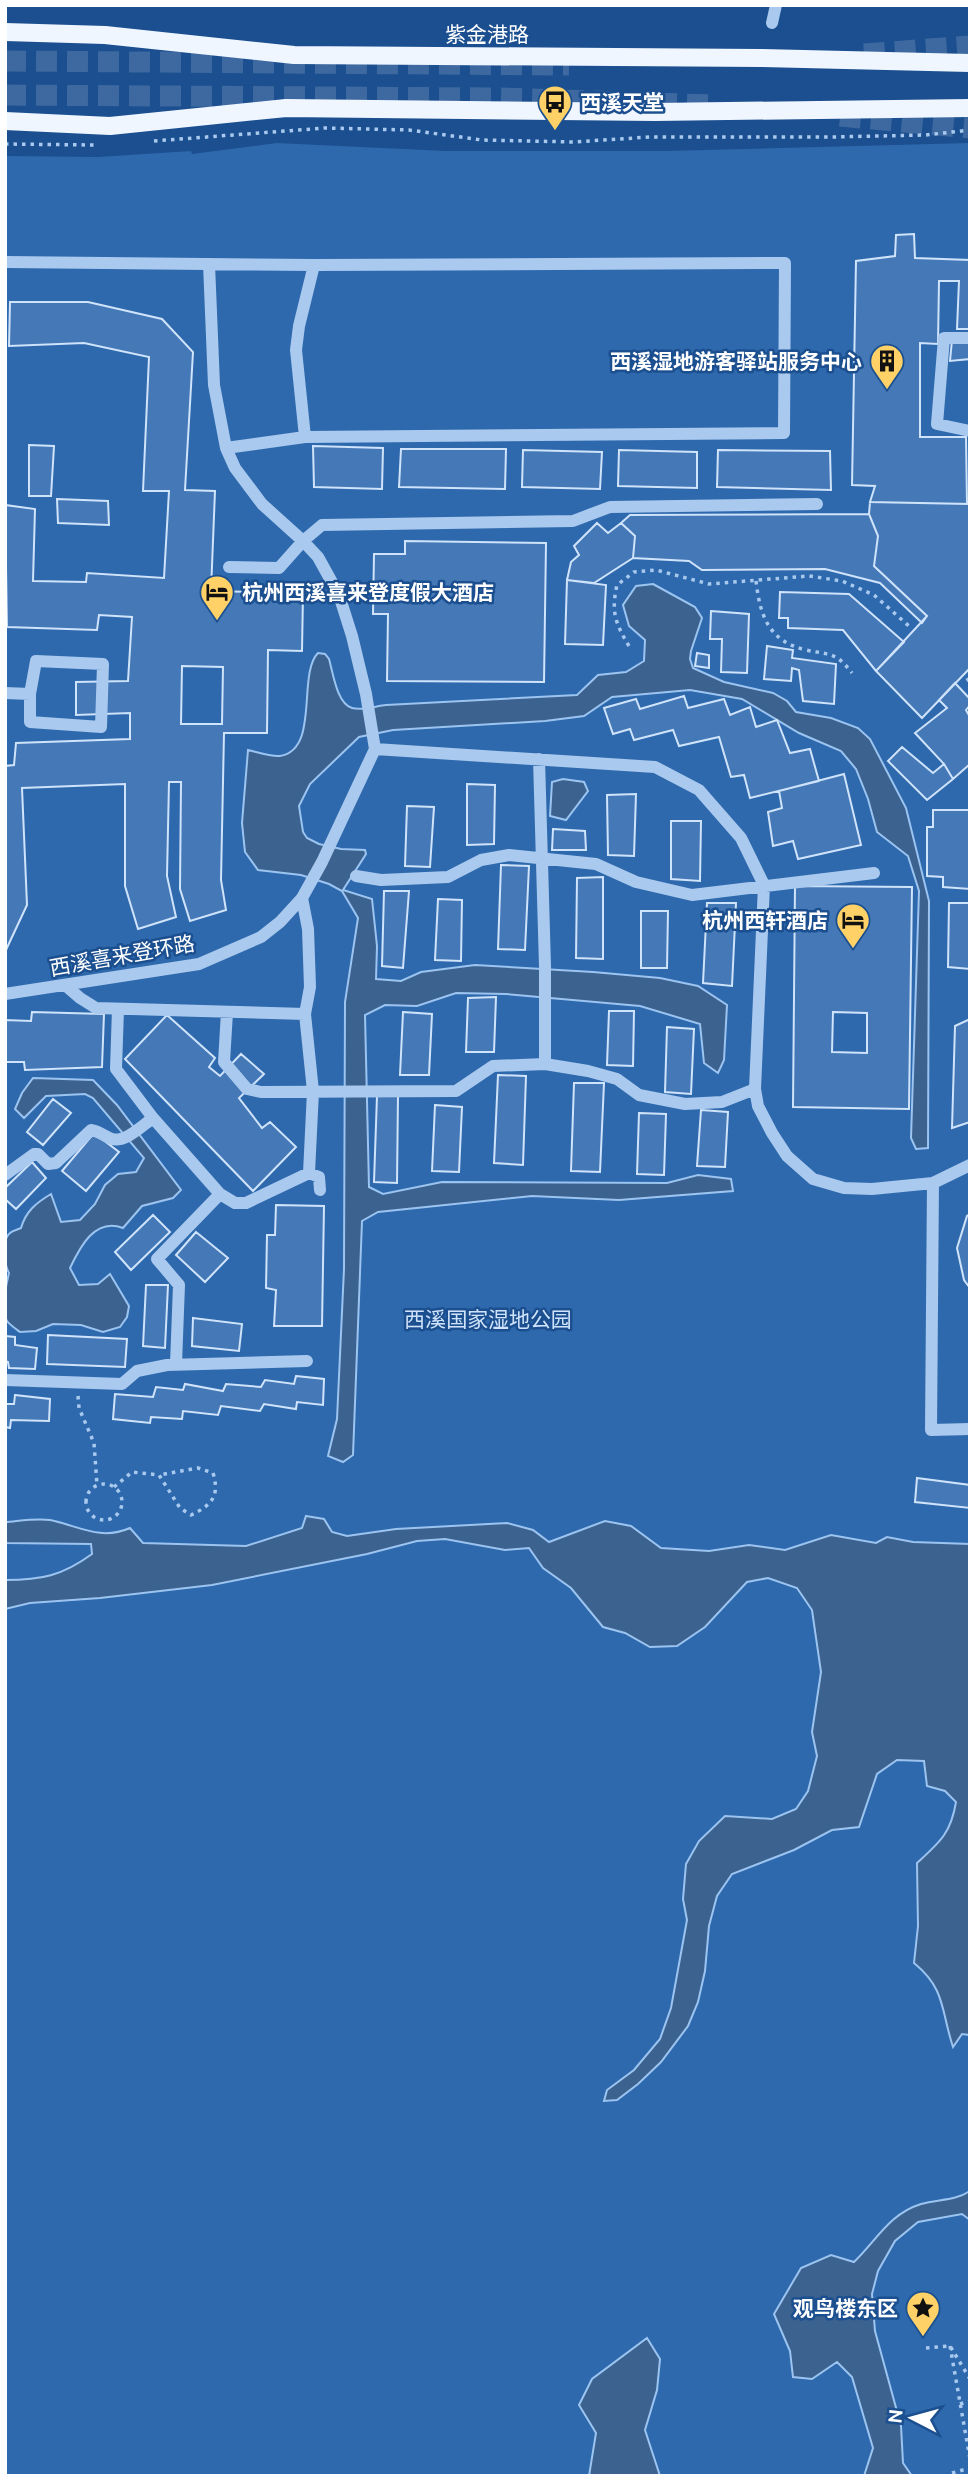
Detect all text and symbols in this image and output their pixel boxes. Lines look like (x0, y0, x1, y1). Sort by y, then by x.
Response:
street label: 紫金港路 (445, 22, 529, 46)
bus stop icon: 西溪天堂 (536, 83, 574, 132)
place label: 西溪天堂 (580, 90, 664, 114)
building icon: 西溪湿地游客驿站服务中心 (868, 342, 906, 391)
place label: 西溪湿地游客驿站服务中心 (610, 349, 862, 373)
hotel icon: 杭州西溪喜来登度假大酒店 (198, 573, 236, 622)
place label: 杭州西溪喜来登度假大酒店 (242, 580, 494, 604)
hotel icon: 杭州西轩酒店 (834, 901, 872, 950)
place label: 杭州西轩酒店 (702, 908, 828, 932)
street label: 西溪喜来登环路 (48, 930, 196, 980)
park label: 西溪国家湿地公园 (404, 1307, 572, 1331)
place icon: 观鸟楼东区 (904, 2289, 942, 2338)
place label: 观鸟楼东区 (793, 2296, 898, 2320)
north arrow (877, 2383, 947, 2453)
text: N (883, 2408, 907, 2424)

